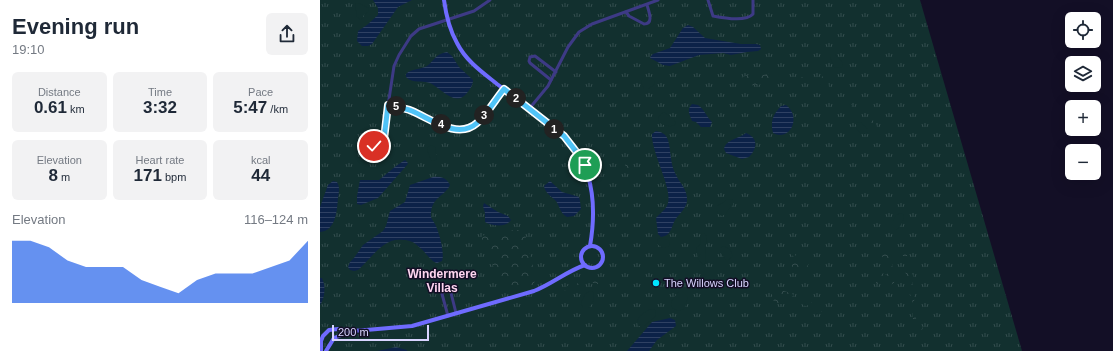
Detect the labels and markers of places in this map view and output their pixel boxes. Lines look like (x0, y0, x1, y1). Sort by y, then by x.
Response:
pin: 2 (506, 88, 526, 108)
pin: 5 (386, 96, 406, 116)
pin: 3 (474, 105, 494, 125)
pin: 4 (431, 114, 451, 134)
pin: 1 (544, 119, 564, 139)
pin (357, 129, 391, 163)
pin (568, 148, 602, 182)
place label: The Willows Club (664, 277, 749, 289)
marker: The Willows Club (651, 278, 661, 288)

